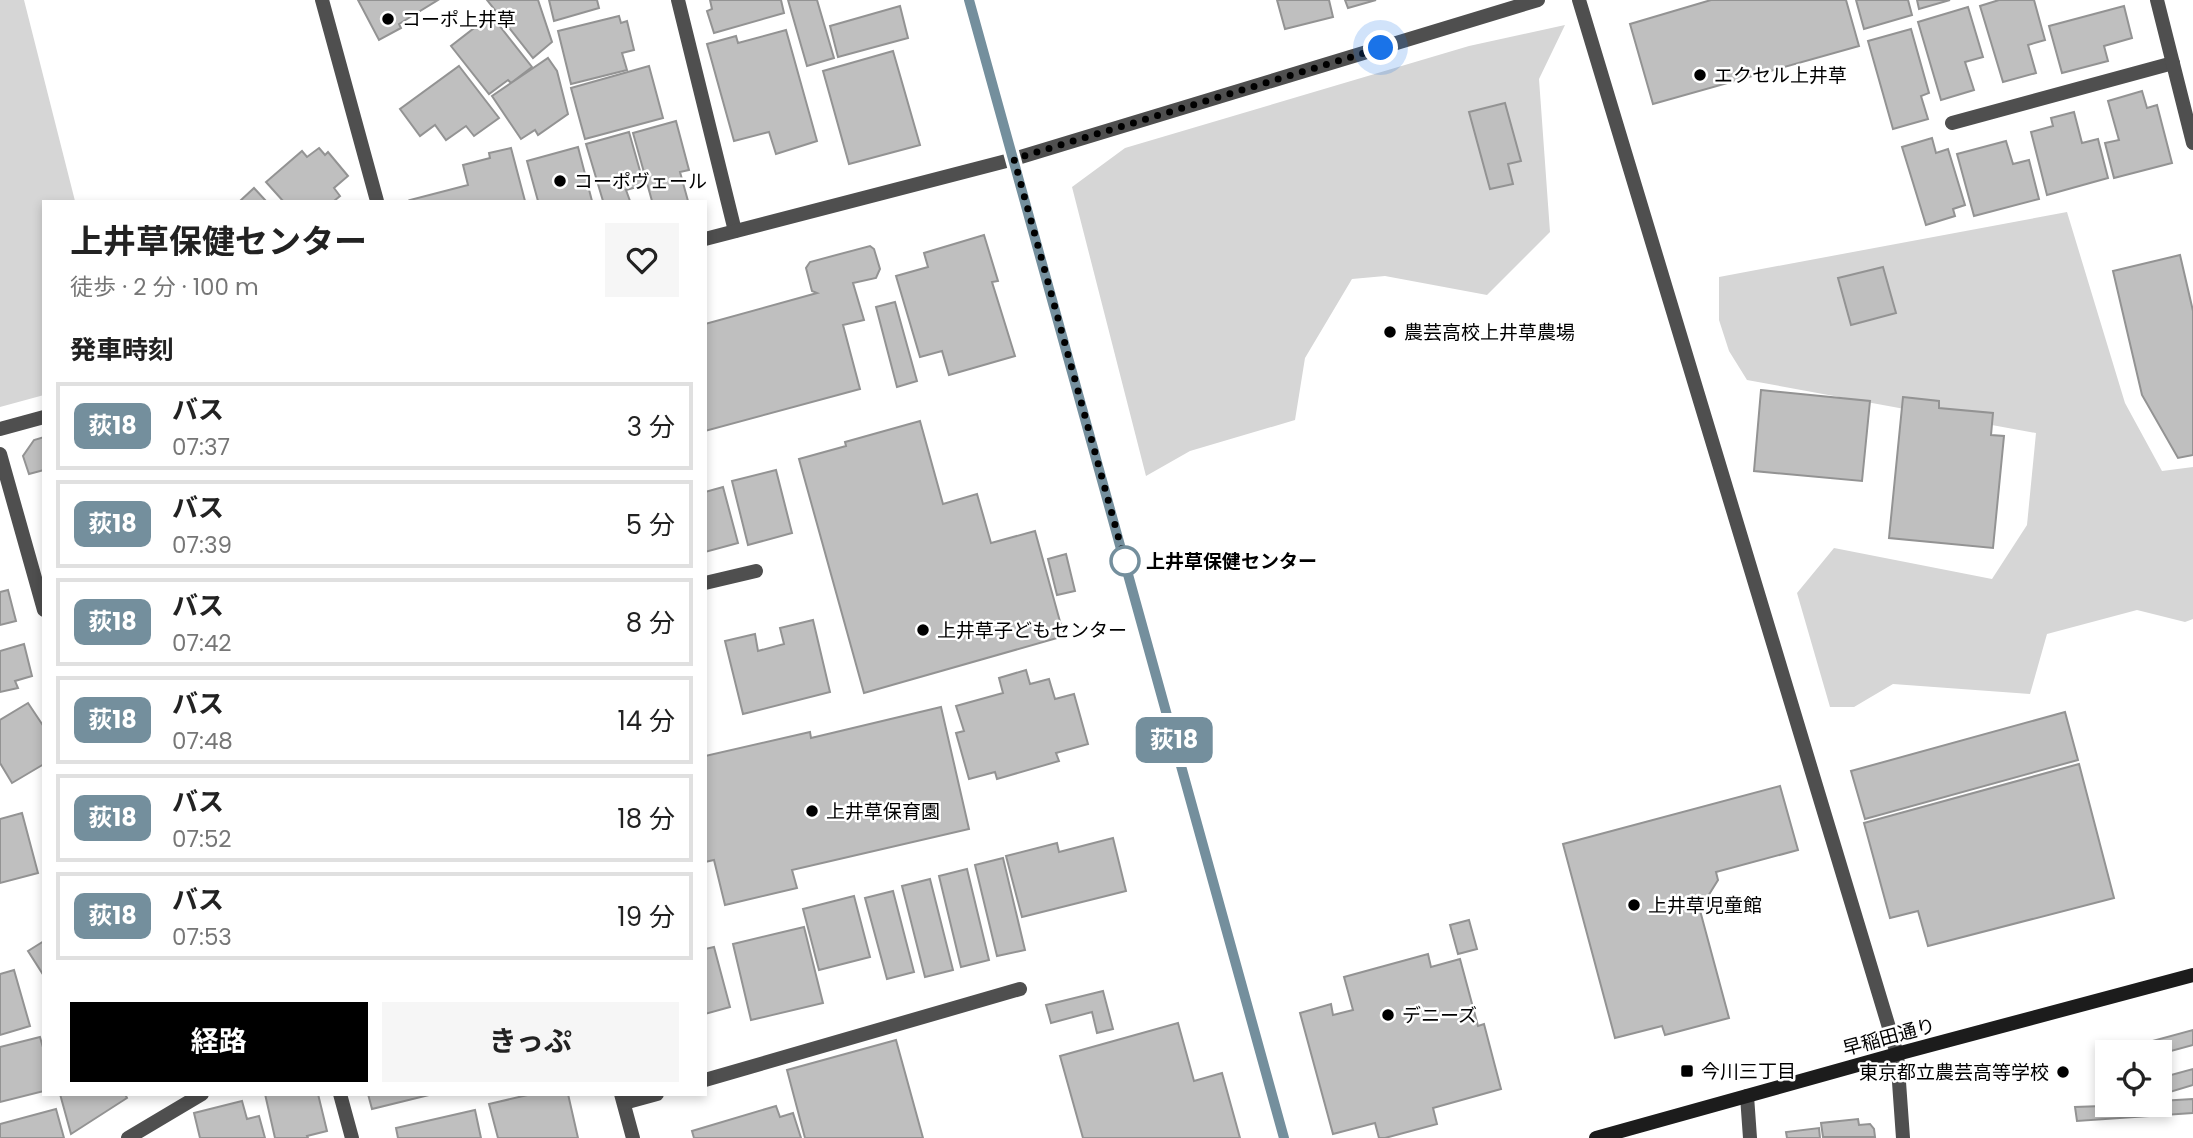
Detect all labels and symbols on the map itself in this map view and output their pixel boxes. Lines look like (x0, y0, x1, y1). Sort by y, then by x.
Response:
place label: コーポ上井草 (402, 6, 516, 33)
marker: コーポ上井草 (380, 11, 396, 27)
your location (1363, 30, 1398, 65)
place label: エクセル上井草 (1714, 62, 1847, 89)
marker: エクセル上井草 (1692, 67, 1708, 83)
place label: コーポヴェール (574, 168, 707, 195)
marker: コーポヴェール (552, 173, 568, 189)
place label: 農芸高校上井草農場 (1404, 319, 1575, 346)
marker: 農芸高校上井草農場 (1382, 324, 1398, 340)
marker: 上井草保健センター (1110, 546, 1140, 576)
place label: 上井草保健センター (1146, 548, 1317, 575)
place label: 上井草子どもセンター (937, 617, 1127, 644)
marker: 上井草子どもセンター (915, 622, 931, 638)
line badge: 荻18 (1134, 717, 1214, 763)
place label: 上井草保育園 (826, 798, 940, 825)
marker: 上井草保育園 (804, 803, 820, 819)
place label: 上井草児童館 (1648, 892, 1762, 919)
marker: 上井草児童館 (1626, 897, 1642, 913)
place label: デニーズ (1402, 1002, 1477, 1029)
marker: デニーズ (1380, 1007, 1396, 1023)
street label: 早稲田通り (1840, 1012, 1938, 1062)
place label: 今川三丁目 (1701, 1058, 1796, 1085)
place label: 東京都立農芸高等学校 (1859, 1059, 2049, 1086)
marker: 今川三丁目 (1679, 1063, 1695, 1079)
marker: 東京都立農芸高等学校 (2055, 1064, 2071, 1080)

